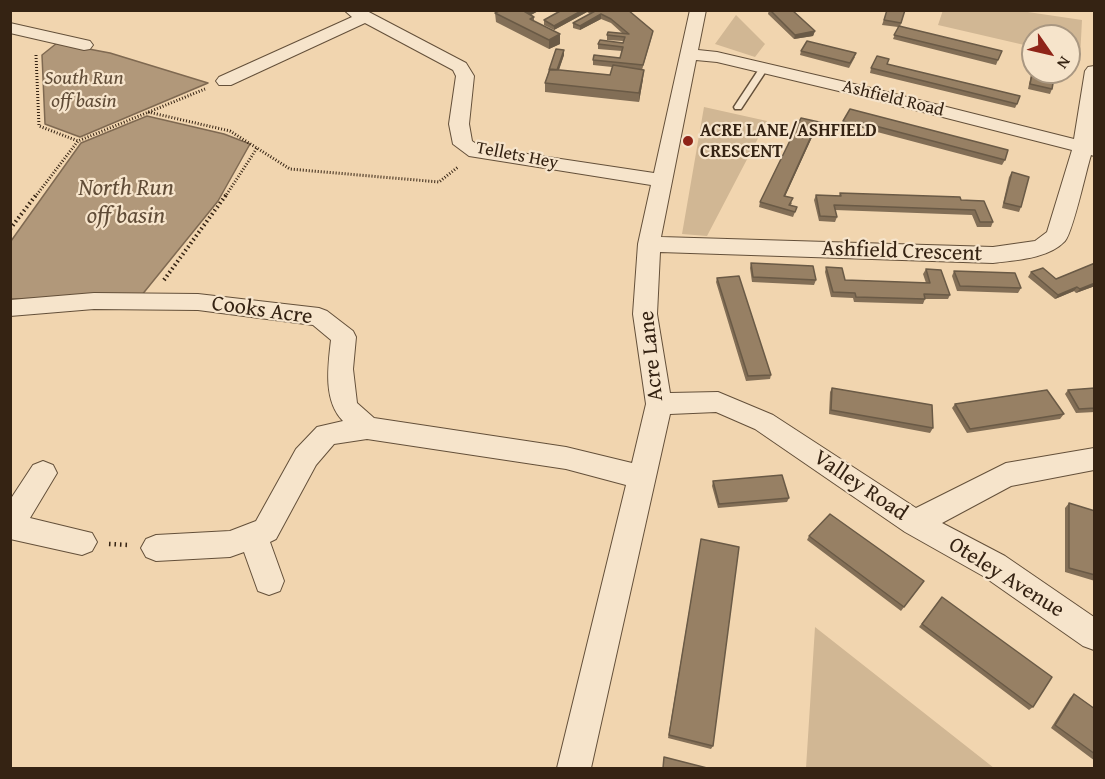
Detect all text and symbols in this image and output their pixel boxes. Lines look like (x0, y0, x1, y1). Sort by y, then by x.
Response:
north arrow (1021, 24, 1081, 84)
text: N (1051, 52, 1077, 74)
water label: South Run off basin (44, 67, 124, 114)
street label: Ashfield Road (840, 76, 946, 122)
place label: ACRE LANE/ASHFIELD CRESCENT (700, 120, 877, 162)
marker: ACRE LANE/ASHFIELD CRESCENT (681, 134, 695, 148)
street label: Tellets Hey (474, 137, 560, 175)
water label: North Run off basin (78, 175, 174, 231)
street label: Ashfield Crescent (821, 236, 983, 268)
street label: Cooks Acre (210, 291, 314, 331)
street label: Acre Lane (634, 309, 670, 403)
street label: Valley Road (808, 445, 912, 527)
street label: Oteley Avenue (943, 532, 1069, 624)

